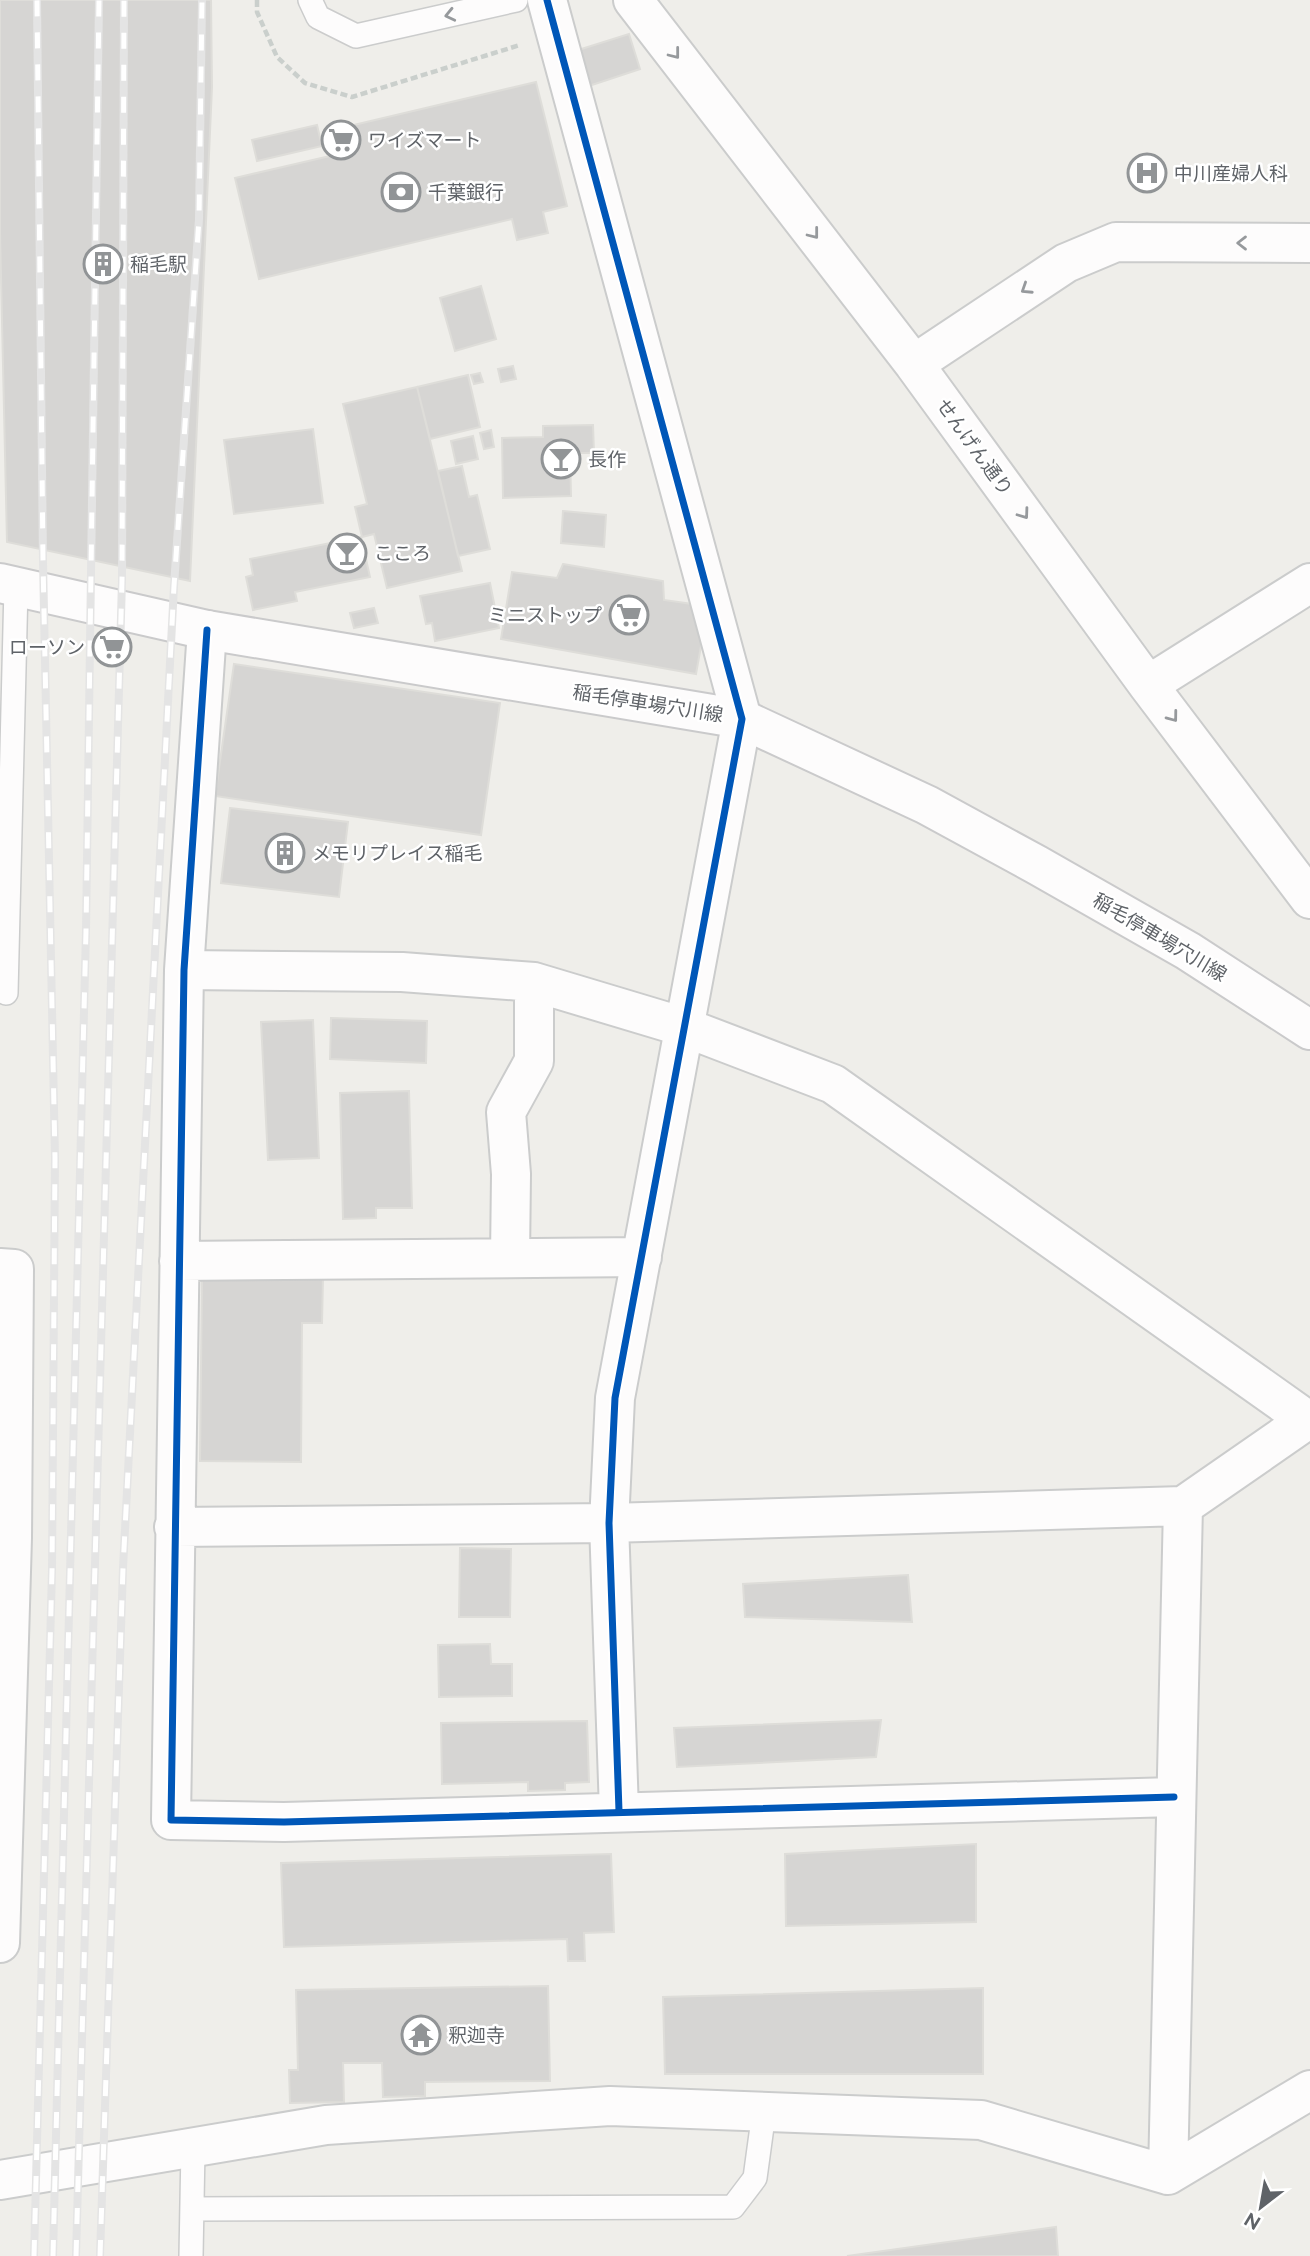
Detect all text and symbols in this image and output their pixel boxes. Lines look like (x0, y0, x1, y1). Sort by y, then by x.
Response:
one-way arrow (444, 7, 456, 21)
one-way arrow (666, 46, 679, 59)
supermarket icon: ワイズマート (320, 119, 362, 161)
place label: ワイズマート (368, 129, 481, 151)
hospital icon: 中川産婦人科 (1126, 152, 1168, 194)
place label: 中川産婦人科 (1174, 162, 1288, 184)
bank icon: 千葉銀行 (380, 171, 422, 213)
place label: 千葉銀行 (428, 181, 504, 203)
one-way arrow (805, 227, 818, 239)
one-way arrow (1236, 235, 1247, 251)
building icon: 稲毛駅 (82, 243, 124, 285)
place label: 稲毛駅 (130, 253, 187, 275)
one-way arrow (1021, 281, 1034, 294)
street label: せんげん通り (933, 394, 1017, 500)
bar icon: 長作 (540, 438, 582, 480)
place label: 長作 (588, 448, 626, 470)
one-way arrow (1016, 506, 1028, 519)
bar icon: こころ (326, 532, 368, 574)
place label: こころ (374, 542, 431, 564)
supermarket icon: ミニストップ (608, 594, 650, 636)
place label: ミニストップ (488, 604, 602, 626)
supermarket icon: ローソン (91, 626, 133, 668)
place label: ローソン (9, 636, 85, 658)
street label: 稲毛停車場穴川線 (571, 680, 725, 726)
one-way arrow (1164, 710, 1177, 722)
building icon: メモリプレイス稲毛 (264, 832, 306, 874)
place label: メモリプレイス稲毛 (312, 842, 482, 864)
street label: 稲毛停車場穴川線 (1089, 888, 1231, 986)
temple icon: 釈迦寺 (400, 2014, 442, 2056)
place label: 釈迦寺 (448, 2024, 505, 2046)
north arrow (1226, 2172, 1296, 2242)
text: N (1240, 2208, 1264, 2235)

